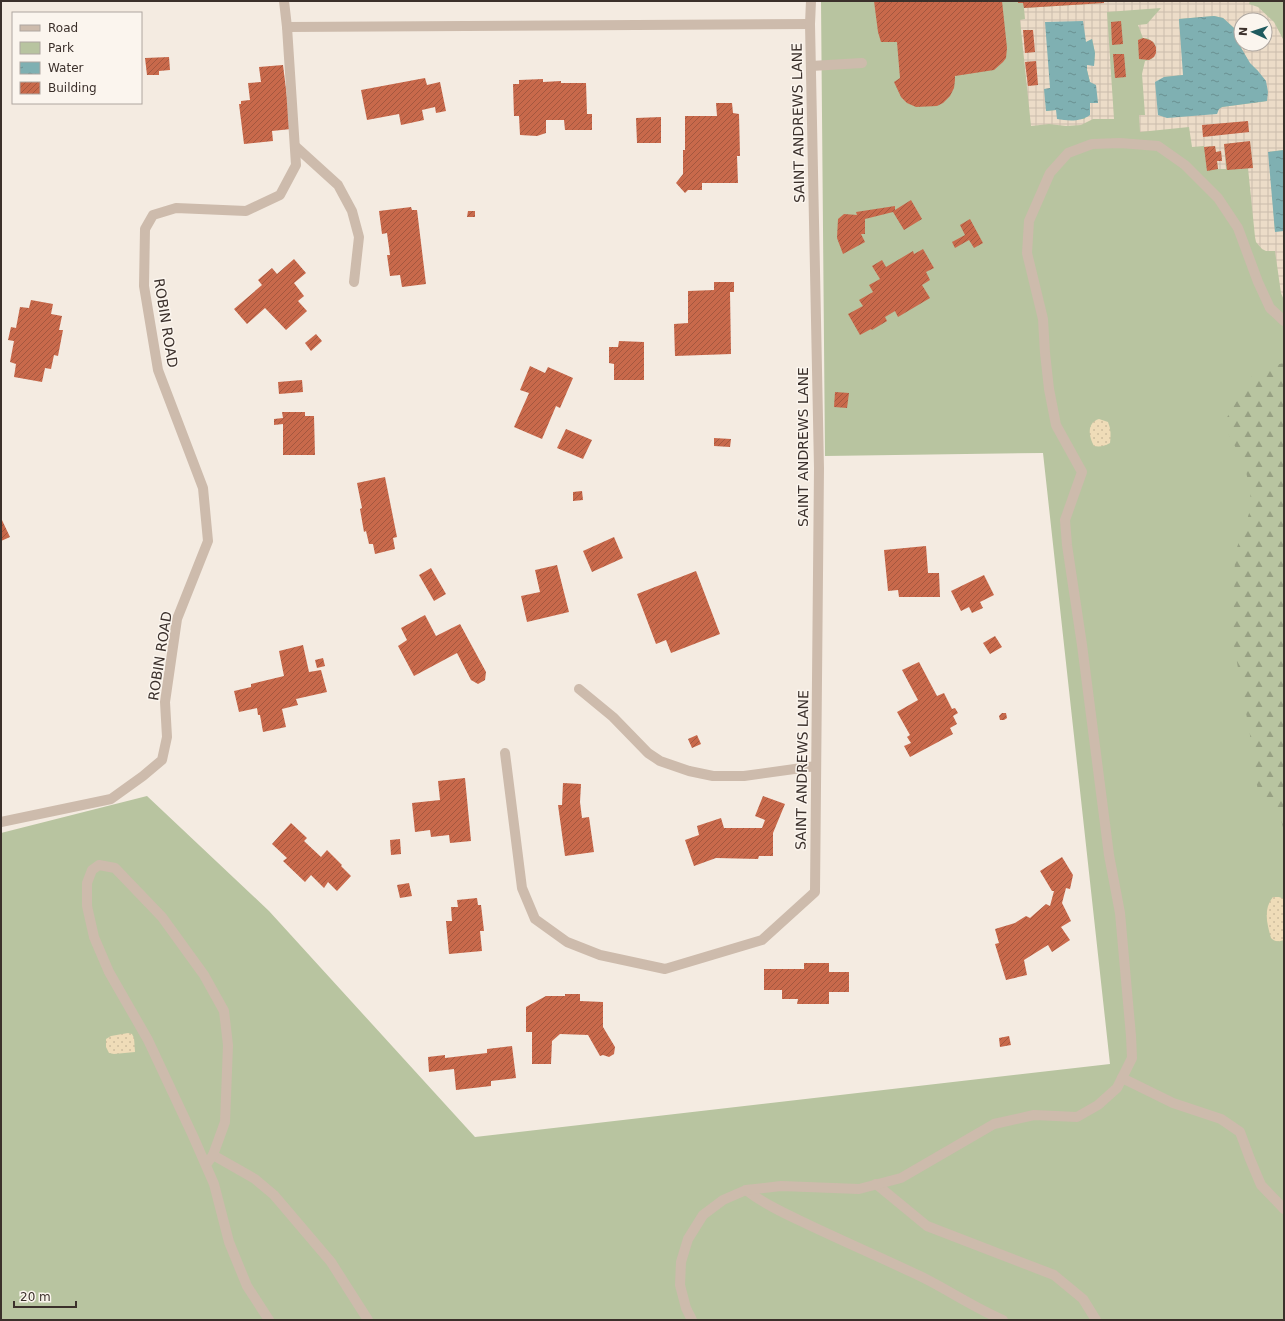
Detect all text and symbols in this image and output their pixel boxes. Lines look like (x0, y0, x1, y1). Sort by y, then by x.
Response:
legend (12, 12, 142, 104)
north arrow (1233, 12, 1273, 52)
text: Road (48, 21, 78, 35)
text: N (1237, 27, 1250, 36)
text: Park (48, 41, 74, 55)
street label: SAINT ANDREWS LANE (789, 43, 807, 203)
text: Water (48, 61, 84, 75)
text: Building (48, 81, 97, 95)
street label: ROBIN ROAD (151, 277, 181, 369)
street label: SAINT ANDREWS LANE (795, 367, 811, 527)
street label: ROBIN ROAD (145, 610, 175, 702)
street label: SAINT ANDREWS LANE (793, 690, 811, 850)
scale bar (14, 1283, 76, 1309)
text: 20 m (20, 1290, 51, 1304)

